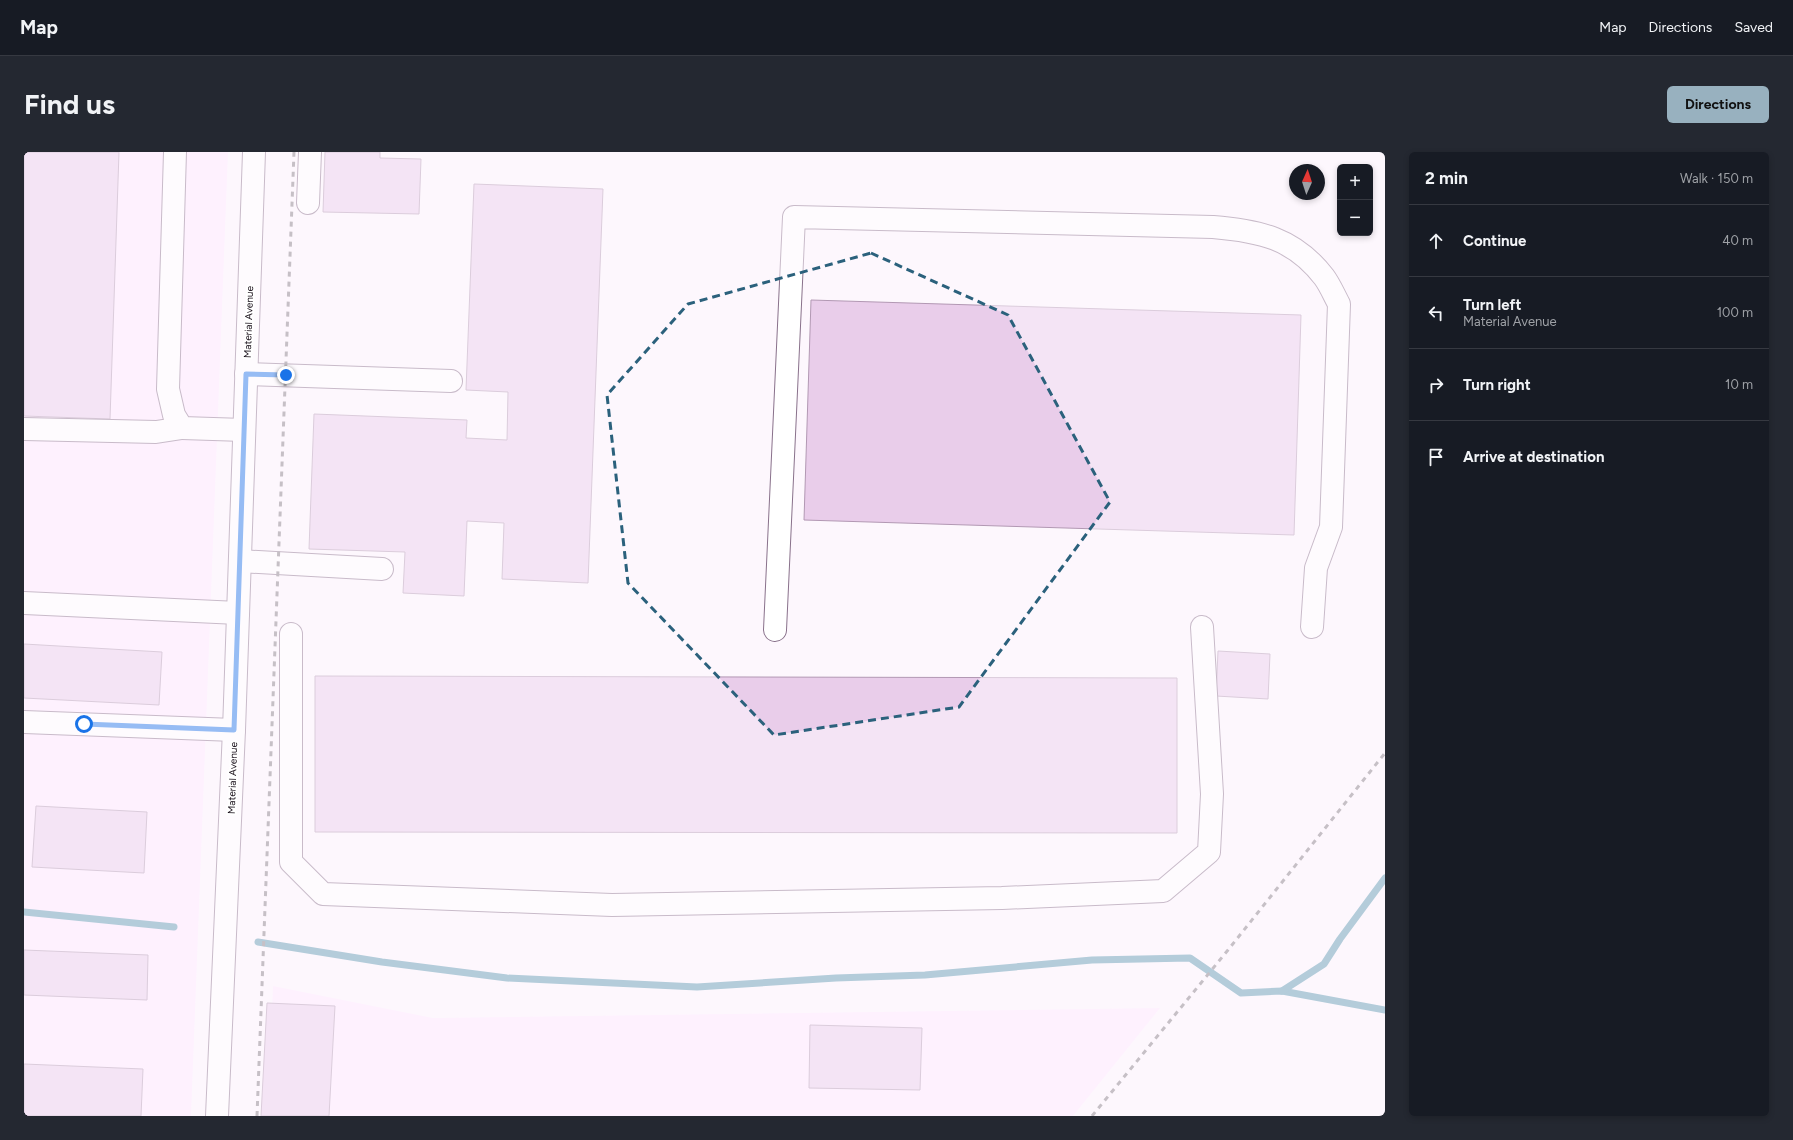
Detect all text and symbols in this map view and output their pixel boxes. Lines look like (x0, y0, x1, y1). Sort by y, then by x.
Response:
text: Map (20, 16, 58, 39)
text: Map (1599, 19, 1627, 36)
text: Directions (1649, 19, 1712, 36)
text: Saved (1734, 19, 1773, 36)
button: Directions (1667, 86, 1769, 123)
text: Find us (24, 87, 115, 121)
north arrow (1289, 164, 1325, 200)
map controls (1337, 164, 1373, 236)
button: + (1337, 164, 1373, 200)
text: 2 min (1425, 168, 1468, 188)
text: Walk · 150 m (1680, 171, 1753, 186)
button: − (1337, 200, 1373, 236)
icon: ahead (1425, 230, 1447, 252)
text: Continue (1463, 232, 1526, 250)
text: 40 m (1722, 233, 1753, 248)
street label: Material Avenue (241, 285, 256, 358)
text: Turn left (1463, 296, 1521, 314)
icon: left (1425, 302, 1447, 324)
text: 100 m (1717, 305, 1753, 320)
text: Material Avenue (1463, 314, 1557, 329)
route end (277, 366, 295, 384)
icon: right (1425, 374, 1447, 396)
text: Turn right (1463, 376, 1531, 394)
text: 10 m (1725, 377, 1753, 392)
icon: arrive (1425, 446, 1447, 468)
text: Arrive at destination (1463, 448, 1604, 466)
route start (75, 715, 93, 733)
street label: Material Avenue (225, 741, 240, 814)

